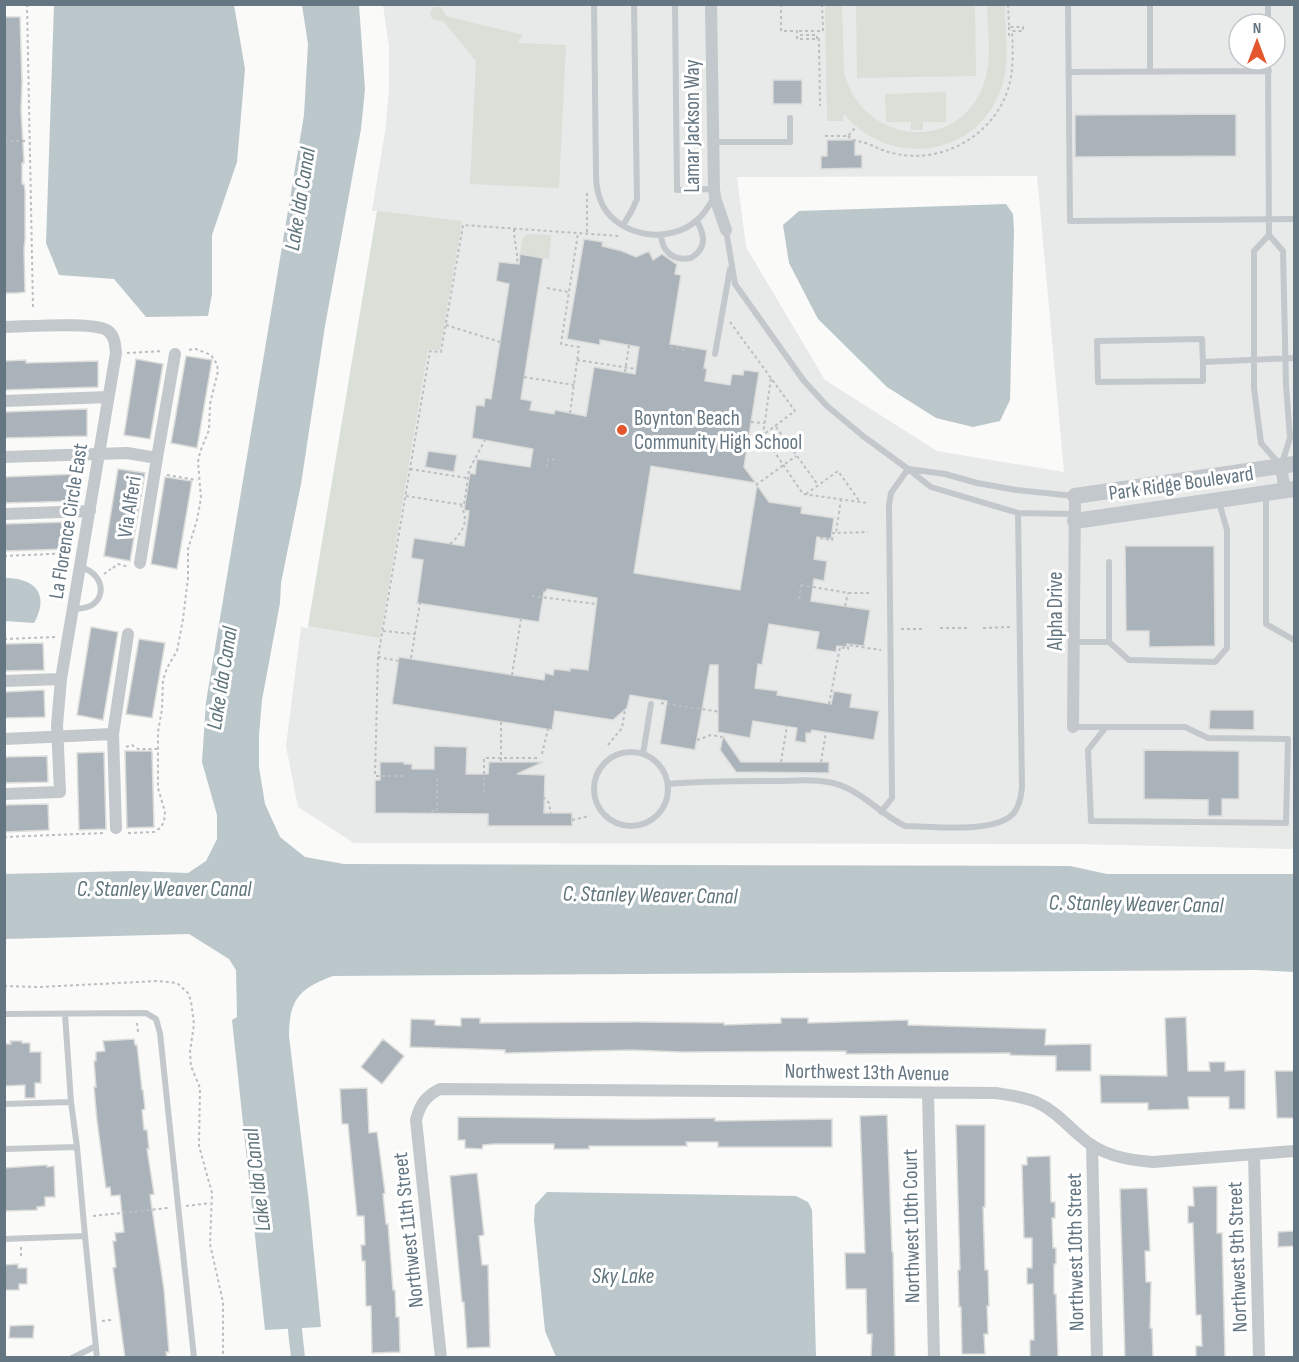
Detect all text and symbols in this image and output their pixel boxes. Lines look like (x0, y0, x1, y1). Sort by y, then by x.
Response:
north arrow (1227, 12, 1287, 72)
text: N (1253, 19, 1261, 38)
street label: Lamar Jackson Way (680, 59, 705, 193)
water label: Lake Ida Canal (279, 145, 322, 253)
place label: Boynton Beach Community High School (634, 406, 802, 455)
marker: Boynton Beach Community High School (615, 423, 629, 437)
street label: La Florence Circle East (44, 441, 93, 601)
street label: Park Ridge Boulevard (1107, 461, 1255, 506)
street label: Via Alferi (112, 475, 147, 540)
street label: Alpha Drive (1043, 572, 1068, 651)
water label: Lake Ida Canal (201, 624, 244, 732)
water label: C. Stanley Weaver Canal (77, 876, 252, 903)
water label: C. Stanley Weaver Canal (562, 880, 739, 911)
water label: C. Stanley Weaver Canal (1048, 889, 1225, 920)
street label: Northwest 13th Avenue (784, 1059, 950, 1086)
water label: Lake Ida Canal (238, 1126, 277, 1233)
street label: Northwest 10th Court (898, 1149, 925, 1303)
street label: Northwest 11th Street (388, 1151, 429, 1309)
street label: Northwest 10th Street (1062, 1173, 1089, 1331)
street label: Northwest 9th Street (1222, 1181, 1253, 1333)
water label: Sky Lake (592, 1263, 655, 1290)

